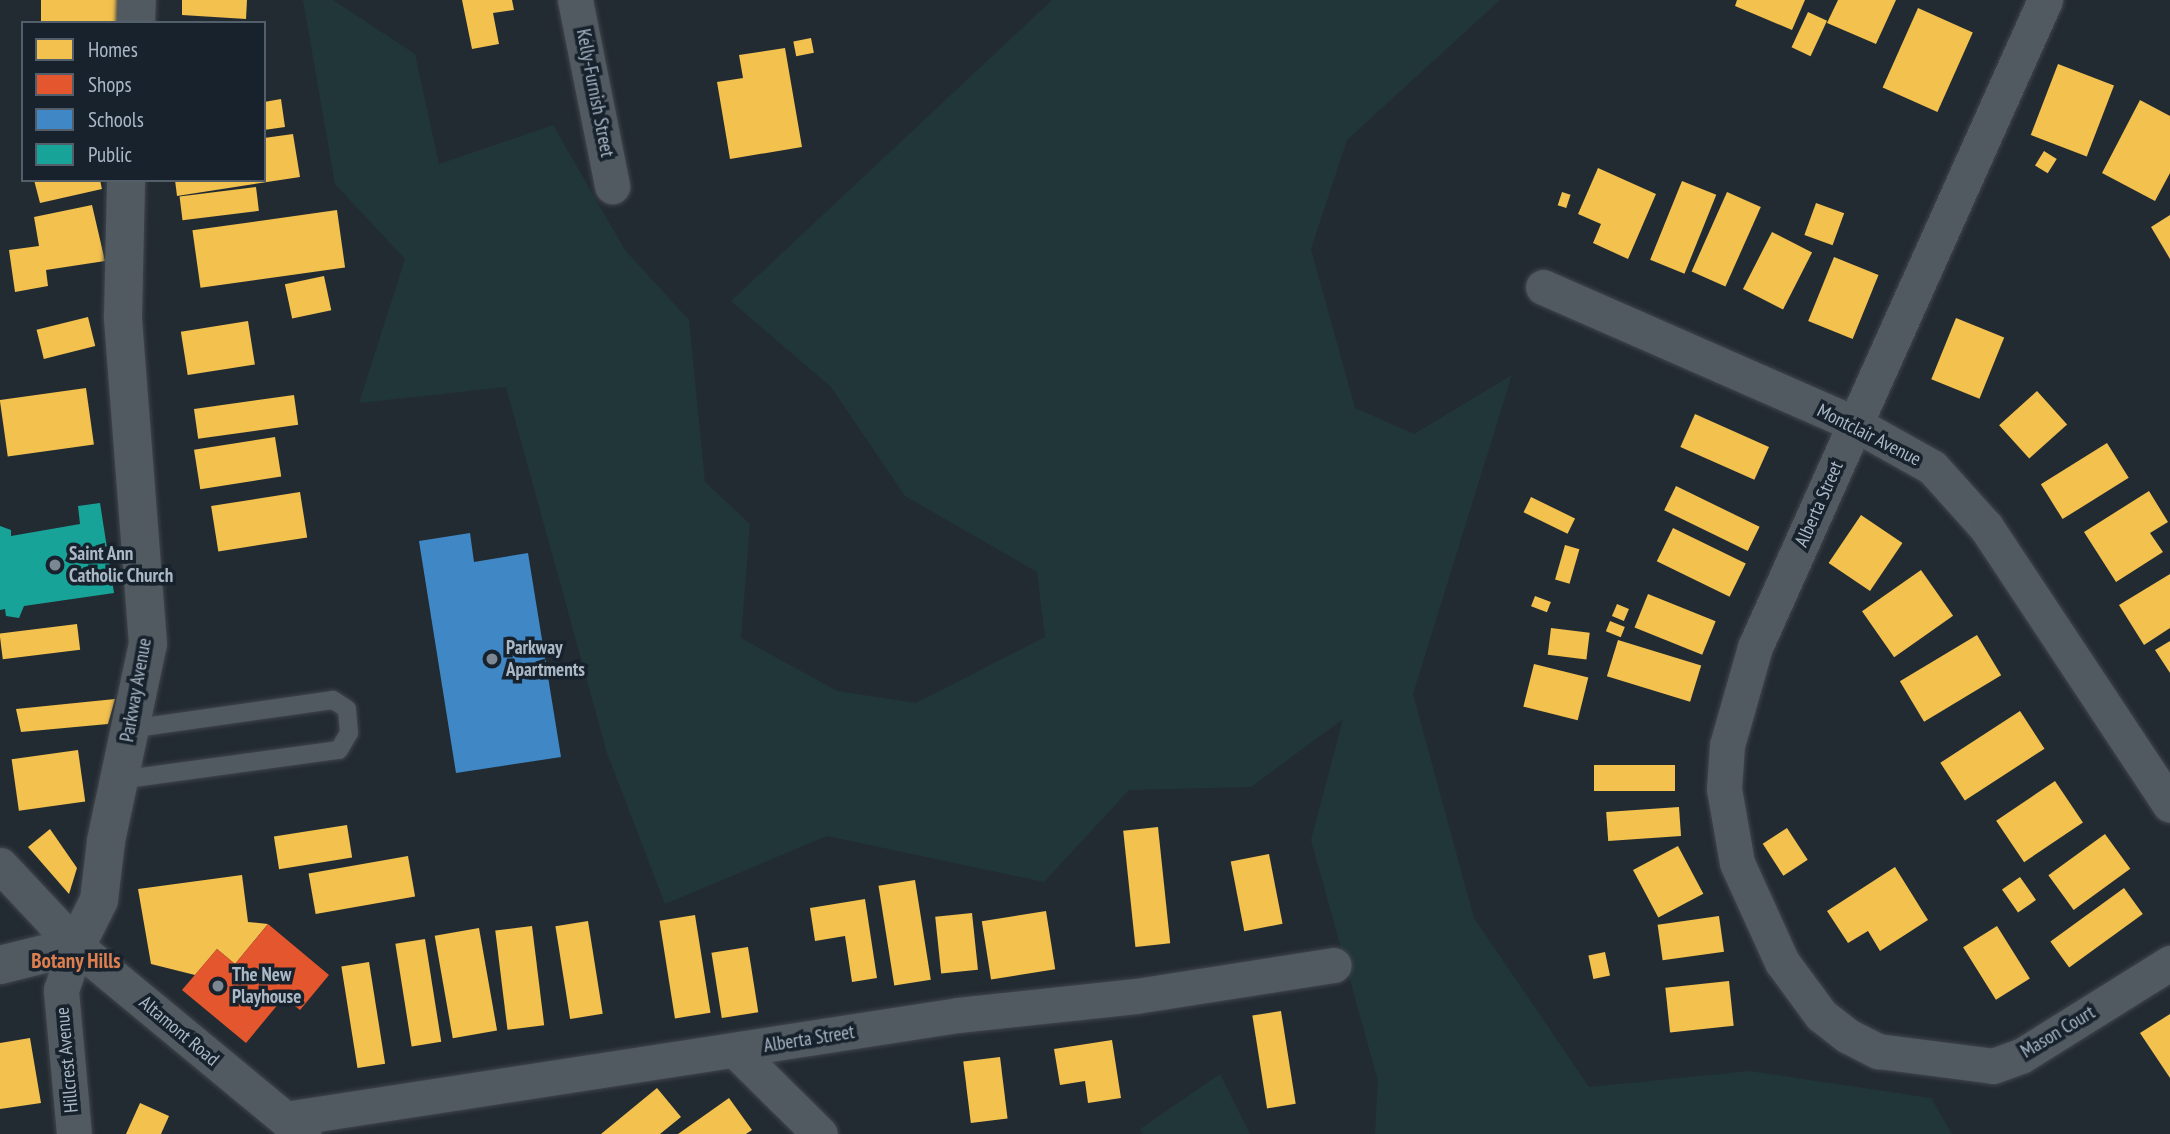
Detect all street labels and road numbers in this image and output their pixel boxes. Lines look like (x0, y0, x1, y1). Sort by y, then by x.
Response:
street label: Kelly-Furnish Street (571, 27, 619, 159)
street label: Montclair Avenue (1813, 399, 1925, 471)
street label: Alberta Street (1790, 458, 1848, 550)
street label: Parkway Avenue (116, 636, 156, 744)
street label: Altamont Road (135, 991, 223, 1071)
street label: Mason Court (2017, 1001, 2099, 1063)
street label: Hillcrest Avenue (51, 1006, 83, 1114)
street label: Alberta Street (762, 1021, 856, 1057)

